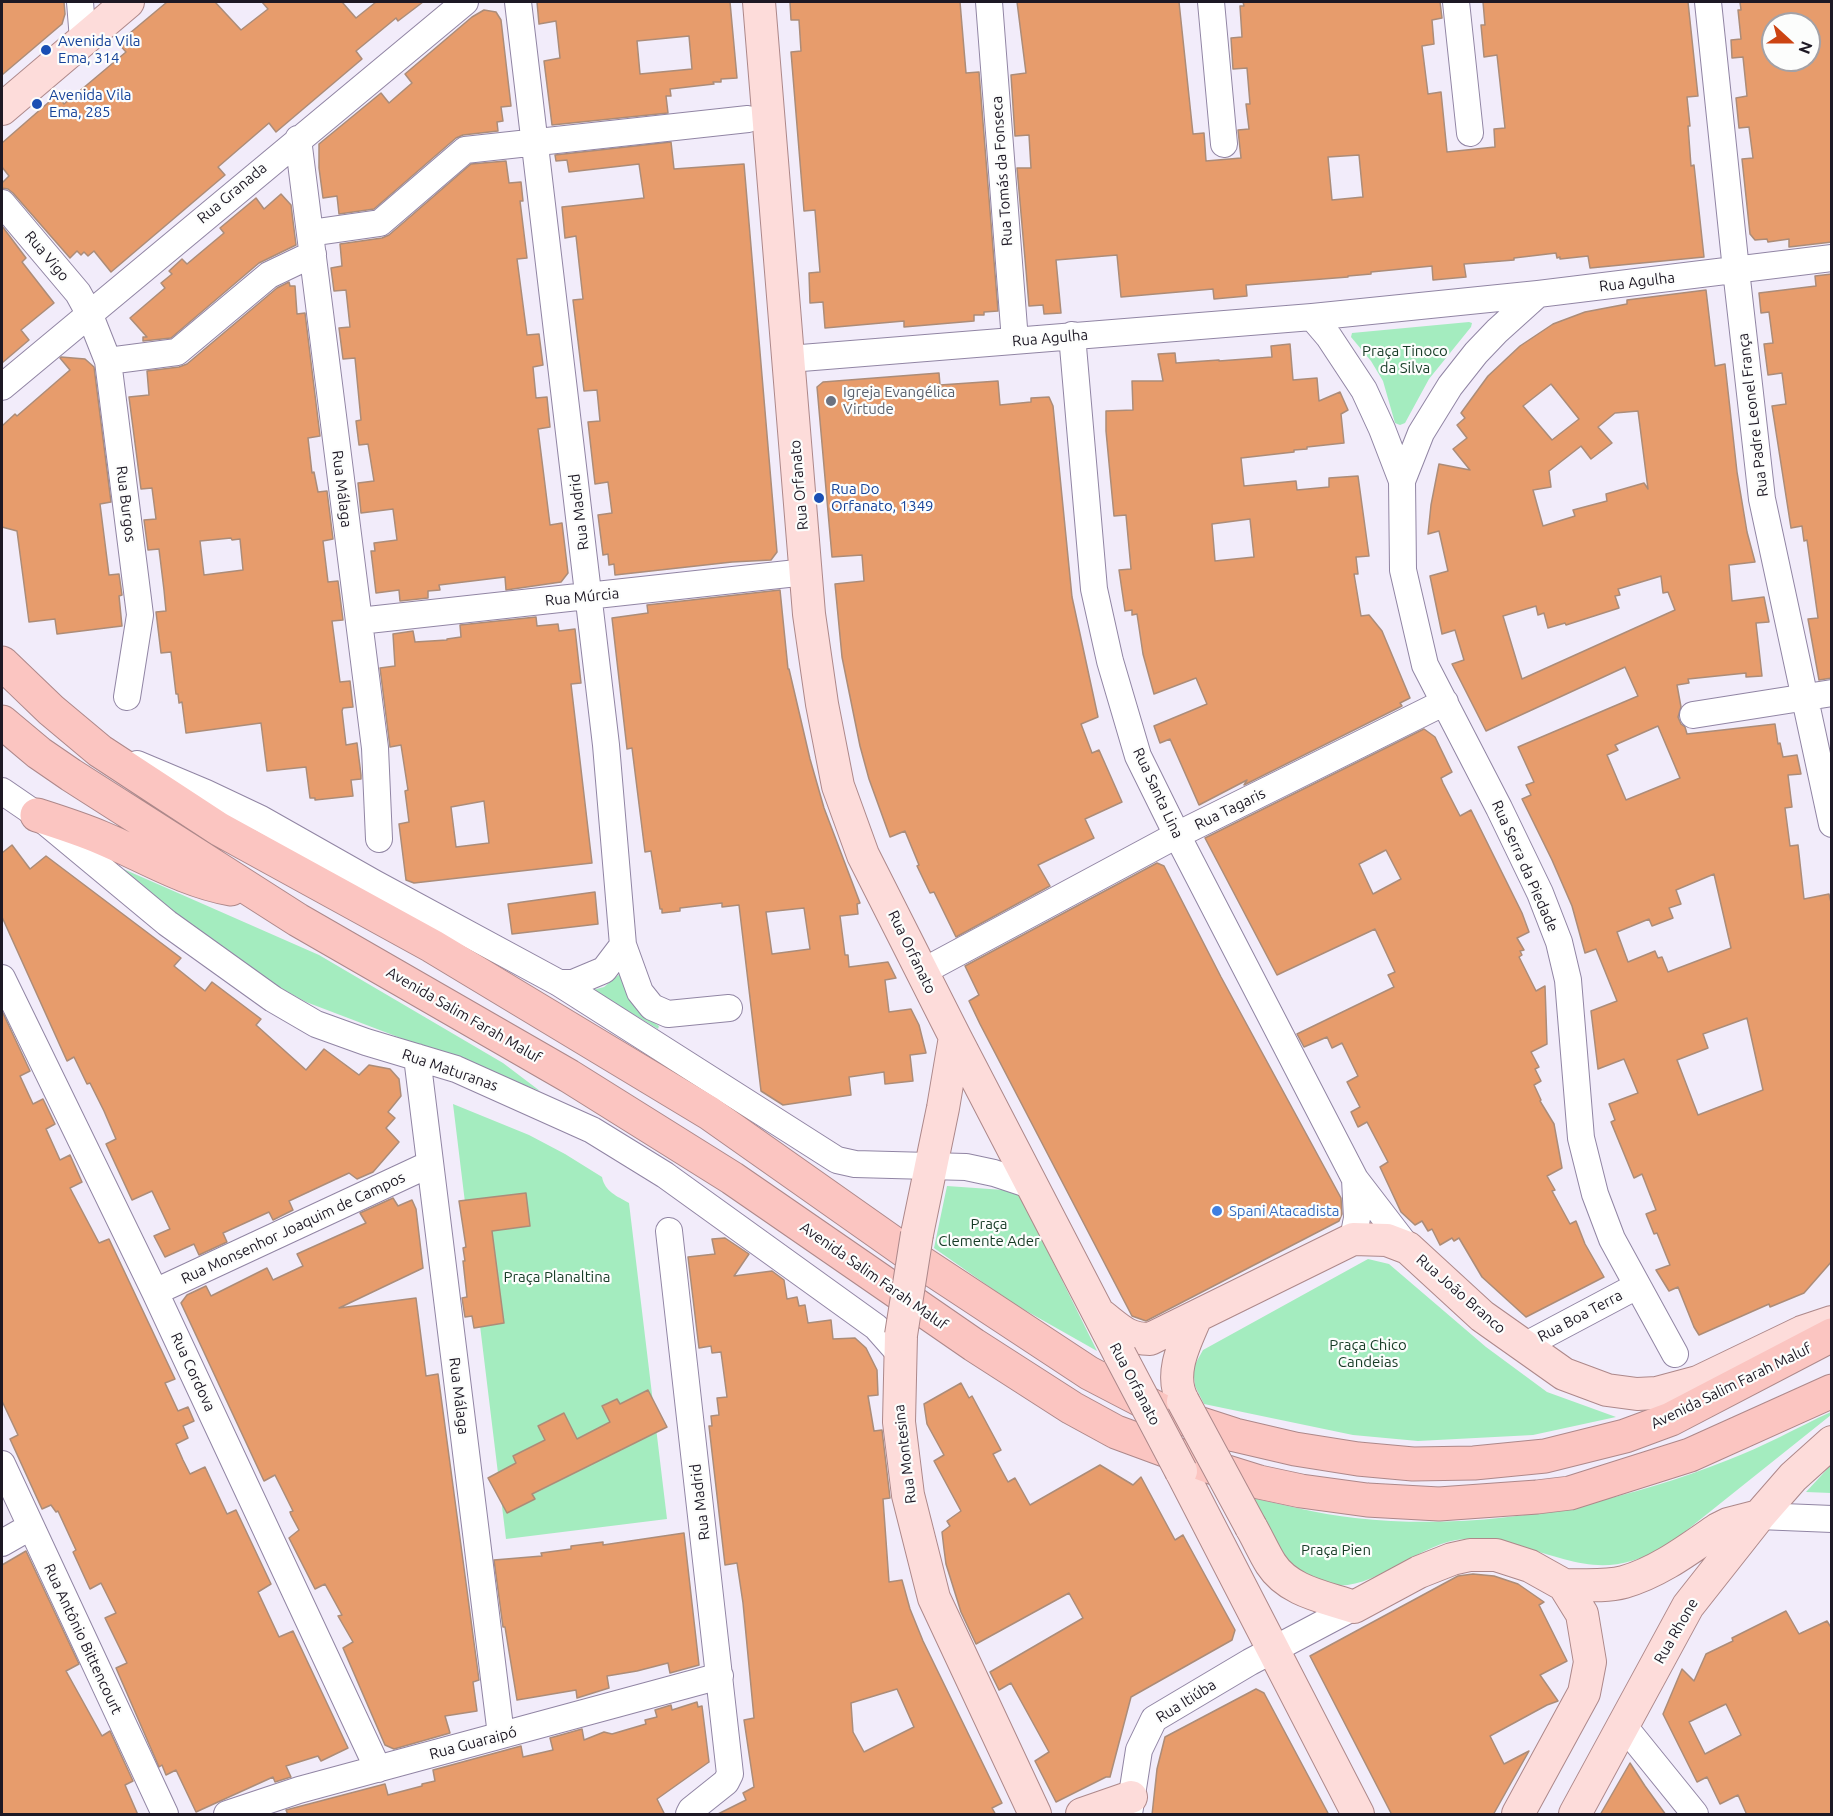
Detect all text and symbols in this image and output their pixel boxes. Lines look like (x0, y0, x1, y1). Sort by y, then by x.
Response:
north arrow (1761, 12, 1821, 72)
place label: Avenida Vila Ema, 314 (58, 32, 141, 67)
text: N (1795, 39, 1816, 57)
marker: Avenida Vila Ema, 314 (39, 43, 53, 57)
place label: Avenida Vila Ema, 285 (49, 86, 132, 121)
street label: Rua Tomás da Fonseca (988, 95, 1016, 247)
marker: Avenida Vila Ema, 285 (30, 97, 44, 111)
street label: Rua Granada (194, 159, 270, 227)
street label: Rua Vigo (21, 227, 73, 285)
street label: Rua Agulha (1598, 268, 1676, 296)
street label: Rua Agulha (1011, 326, 1089, 350)
street label: Rua Padre Leonel França (1734, 332, 1772, 498)
park label: Praça Tinoco da Silva (1362, 342, 1448, 377)
place label: Igreja Evangélica Virtude (843, 383, 955, 418)
marker: Igreja Evangélica Virtude (824, 394, 838, 408)
street label: Rua Orfanato (786, 439, 812, 531)
street label: Rua Málaga (328, 449, 356, 529)
street label: Rua Burgos (112, 465, 140, 543)
street label: Rua Madrid (565, 473, 593, 551)
place label: Rua Do Orfanato, 1349 (831, 480, 934, 515)
marker: Rua Do Orfanato, 1349 (812, 491, 826, 505)
street label: Rua Múrcia (544, 584, 620, 610)
street label: Rua Santa Lina (1129, 745, 1187, 841)
street label: Rua Tagaris (1192, 784, 1268, 834)
street label: Rua Serra da Piedade (1488, 797, 1562, 935)
street label: Rua Orfanato (884, 907, 940, 997)
street label: Avenida Salim Farah Maluf (383, 963, 545, 1067)
street label: Rua Maturanas (400, 1045, 500, 1095)
street label: Rua Monsenhor Joaquim de Campos (178, 1168, 408, 1288)
place label: Spani Atacadista (1229, 1202, 1339, 1220)
marker: Spani Atacadista (1210, 1204, 1224, 1218)
park label: Praça Clemente Ader (938, 1215, 1040, 1250)
street label: Avenida Salim Farah Maluf (797, 1218, 951, 1334)
street label: Rua João Branco (1413, 1250, 1509, 1338)
park label: Praça Planaltina (503, 1268, 611, 1286)
street label: Rua Boa Terra (1535, 1286, 1625, 1346)
street label: Rua Cordova (167, 1330, 219, 1414)
park label: Praça Chico Candeias (1329, 1336, 1407, 1371)
street label: Avenida Salim Farah Maluf (1648, 1339, 1814, 1433)
street label: Rua Orfanato (1106, 1340, 1164, 1428)
street label: Rua Málaga (445, 1356, 473, 1436)
street label: Rua Montesina (890, 1403, 920, 1505)
street label: Rua Madrid (686, 1463, 714, 1541)
park label: Praça Pien (1301, 1541, 1371, 1559)
street label: Rua Antônio Bittencourt (40, 1561, 126, 1717)
street label: Rua Rhone (1650, 1595, 1702, 1667)
street label: Rua Itiúba (1153, 1675, 1219, 1727)
street label: Rua Guaraipó (427, 1723, 519, 1763)

